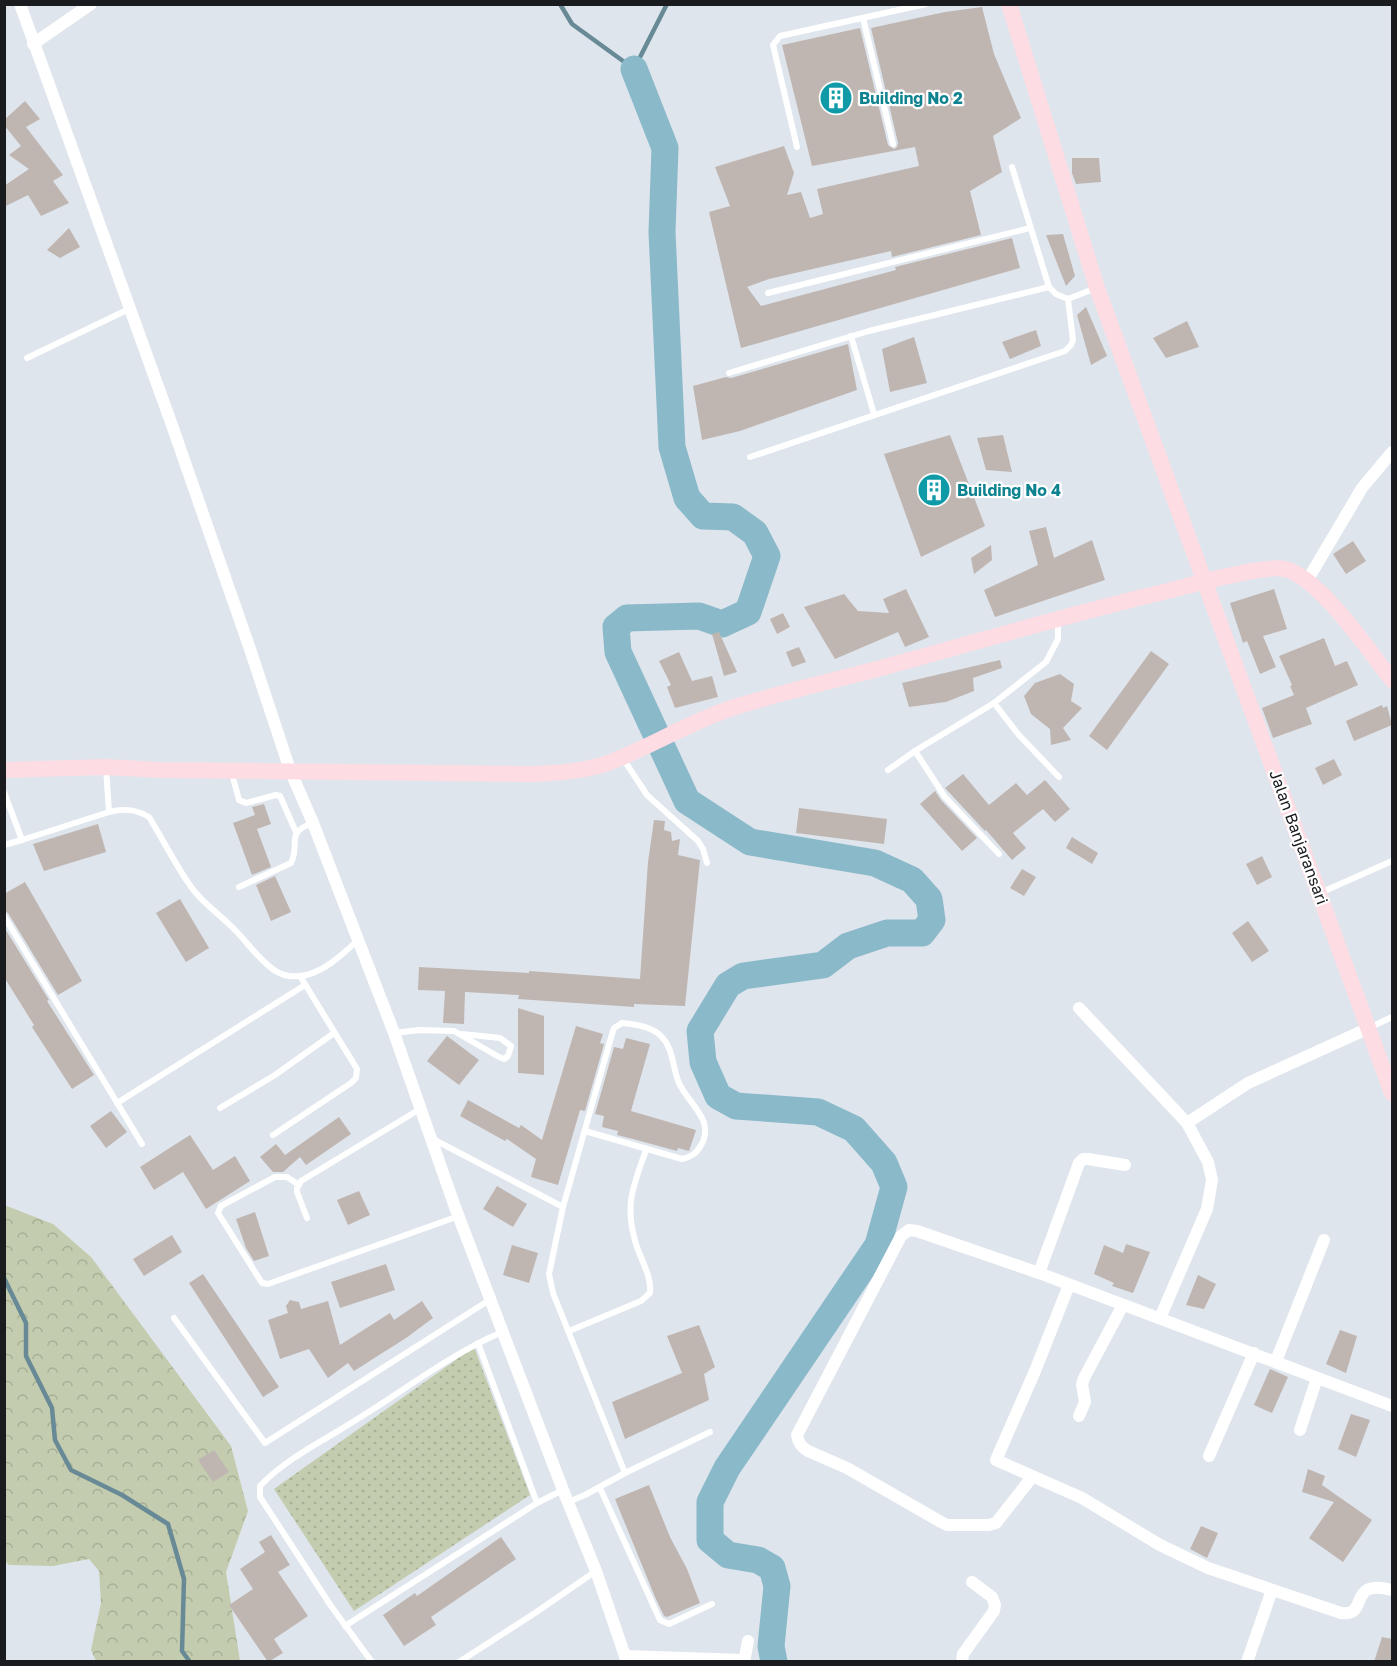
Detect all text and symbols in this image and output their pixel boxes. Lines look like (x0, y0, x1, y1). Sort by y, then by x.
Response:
building icon: Building No 2 (818, 80, 854, 116)
place label: Building No 2 (859, 88, 963, 108)
building icon: Building No 4 (916, 472, 952, 508)
place label: Building No 4 (957, 480, 1061, 500)
street label: Jalan Banjaransari (1265, 767, 1333, 907)

